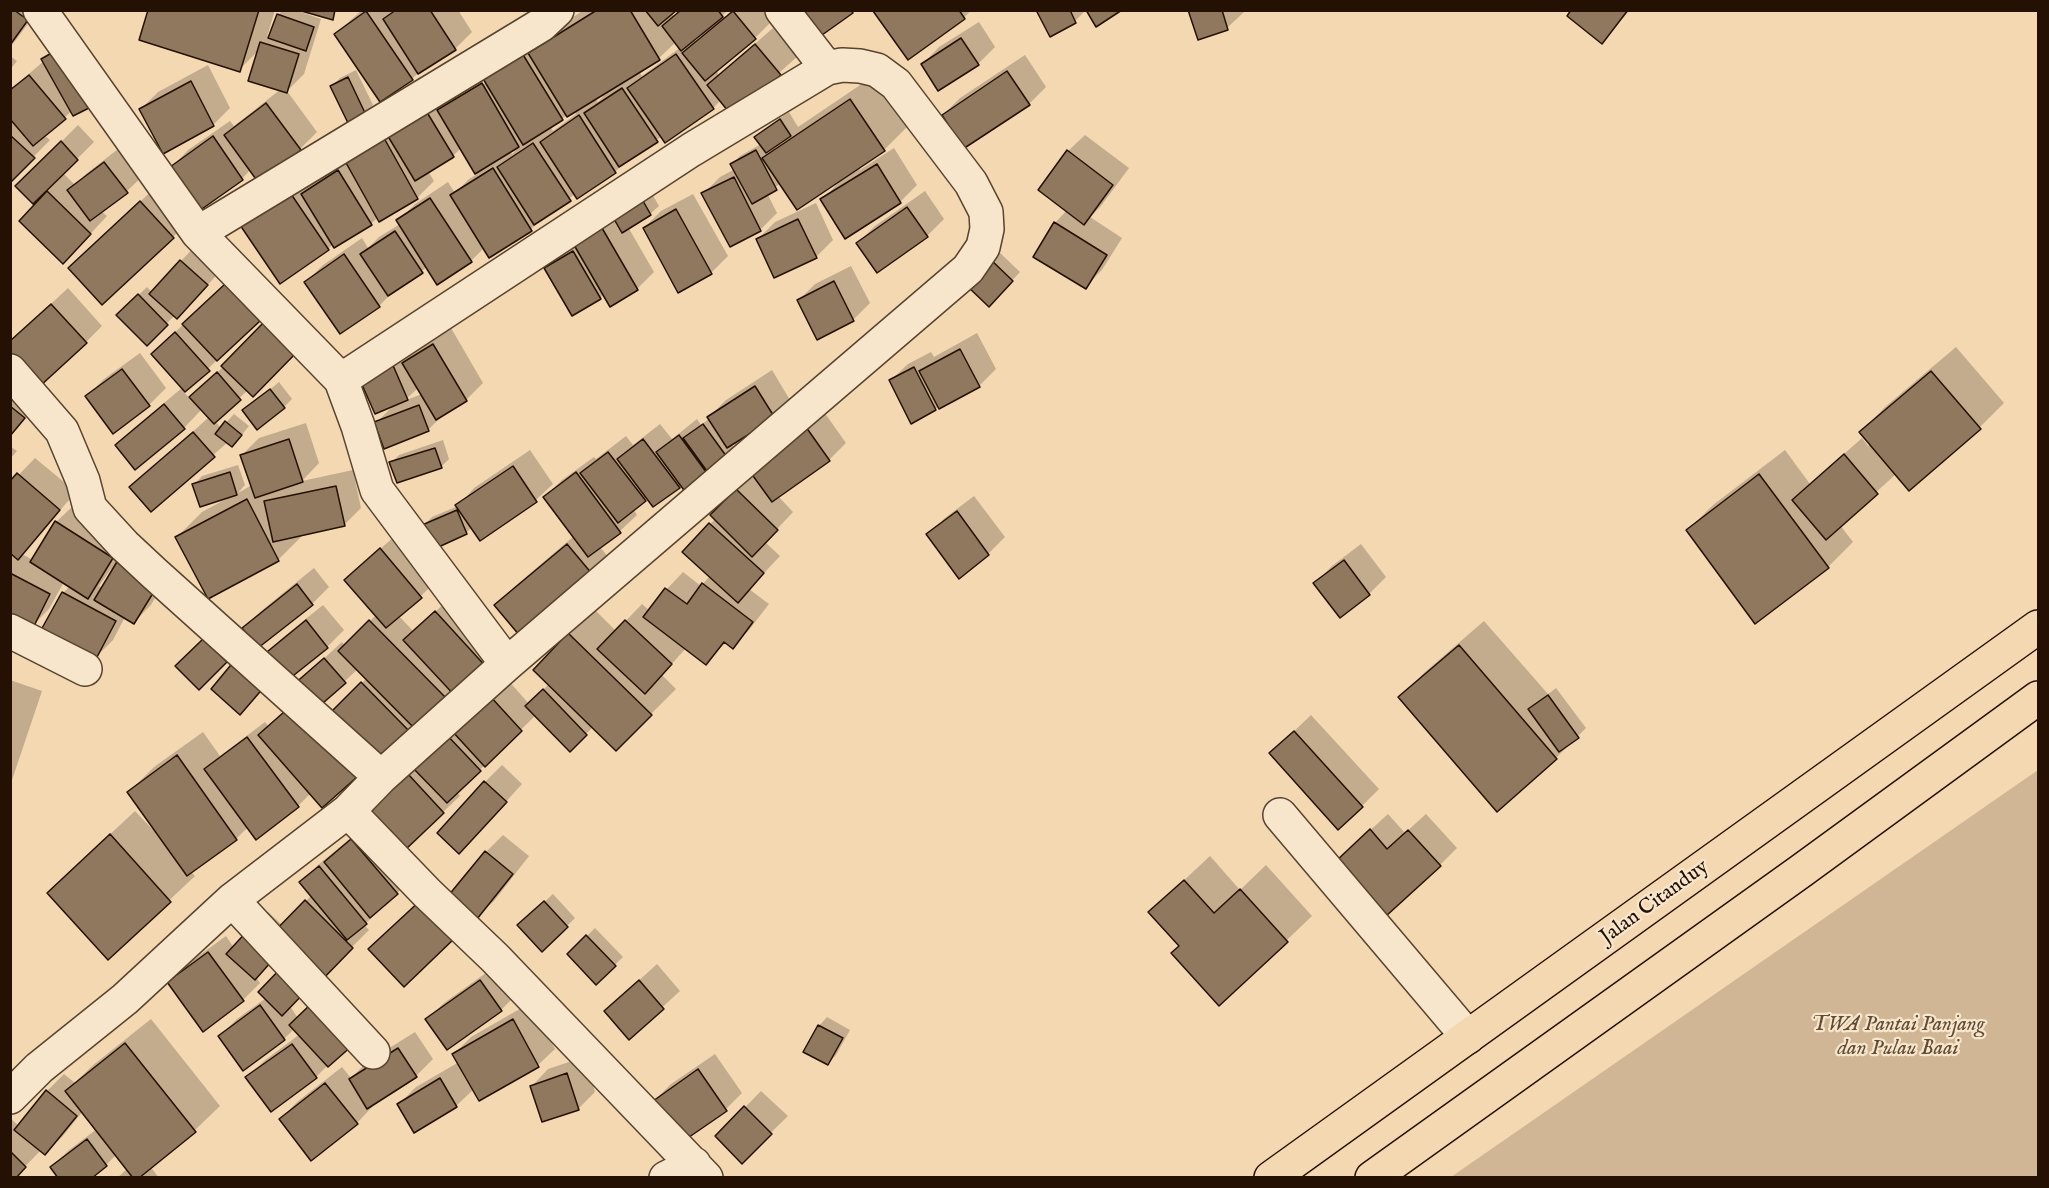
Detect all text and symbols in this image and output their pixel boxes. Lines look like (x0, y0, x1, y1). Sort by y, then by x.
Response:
street label: Jalan Citanduy (1596, 855, 1714, 951)
park label: TWA Pantai Panjang dan Pulau Baai (1812, 1013, 1984, 1063)

